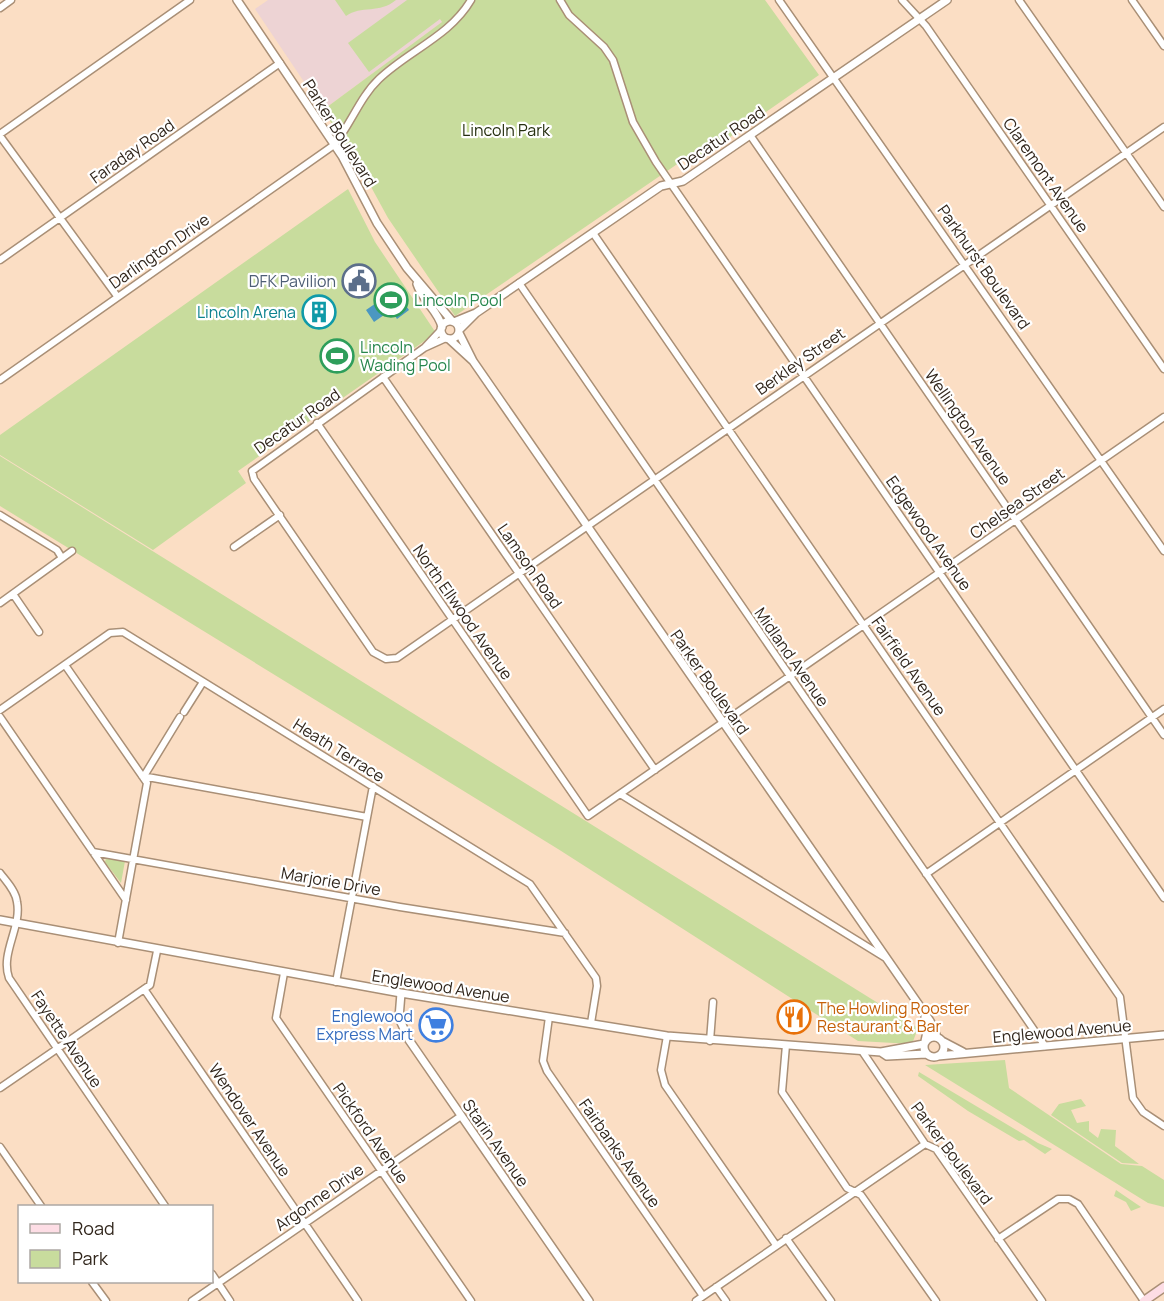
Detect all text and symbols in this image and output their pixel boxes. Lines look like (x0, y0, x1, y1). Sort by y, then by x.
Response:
street label: Parker Boulevard (298, 75, 382, 191)
street label: Decatur Road (673, 101, 769, 175)
street label: Claremont Avenue (998, 113, 1094, 237)
street label: Faraday Road (85, 114, 179, 188)
park label: Lincoln Park (462, 119, 551, 141)
street label: Parkhurst Boulevard (933, 200, 1035, 334)
street label: Darlington Drive (105, 208, 213, 294)
public building icon: DFK Pavilion (341, 263, 377, 299)
place label: DFK Pavilion (249, 270, 336, 292)
sports icon: Lincoln Pool (373, 282, 409, 318)
place label: Lincoln Pool (414, 289, 502, 311)
building icon: Lincoln Arena (301, 294, 337, 330)
place label: Lincoln Arena (197, 301, 296, 323)
street label: Berkley Street (751, 322, 849, 400)
place label: Lincoln Wading Pool (360, 336, 451, 376)
sports icon: Lincoln Wading Pool (319, 338, 355, 374)
street label: Wellington Avenue (920, 365, 1016, 489)
street label: Decatur Road (249, 383, 345, 459)
street label: Chelsea Street (965, 462, 1069, 544)
street label: Edgewood Avenue (881, 471, 977, 595)
street label: Lamson Road (493, 519, 567, 613)
street label: North Ellwood Avenue (408, 540, 518, 684)
street label: Midland Avenue (750, 603, 834, 711)
street label: Fairfield Avenue (867, 612, 951, 720)
street label: Parker Boulevard (666, 625, 754, 739)
street label: Heath Terrace (289, 713, 389, 787)
street label: Marjorie Drive (279, 861, 383, 901)
street label: Englewood Avenue (371, 964, 511, 1008)
street label: Fayette Avenue (26, 986, 108, 1092)
place label: The Howling Rooster Restaurant & Bar (817, 997, 969, 1037)
restaurant icon: The Howling Rooster Restaurant & Bar (776, 999, 812, 1035)
place label: Englewood Express Mart (317, 1005, 413, 1045)
supermarket icon: Englewood Express Mart (418, 1007, 454, 1043)
street label: Englewood Avenue (992, 1014, 1132, 1048)
street label: Wendover Avenue (204, 1059, 296, 1181)
street label: Pickford Avenue (328, 1078, 414, 1188)
street label: Fairbanks Avenue (574, 1094, 666, 1212)
street label: Starin Avenue (458, 1095, 534, 1191)
street label: Parker Boulevard (906, 1097, 998, 1209)
street label: Argonne Drive (270, 1158, 368, 1236)
legend (18, 1205, 213, 1283)
text: Road (72, 1216, 115, 1240)
text: Park (72, 1246, 109, 1270)

